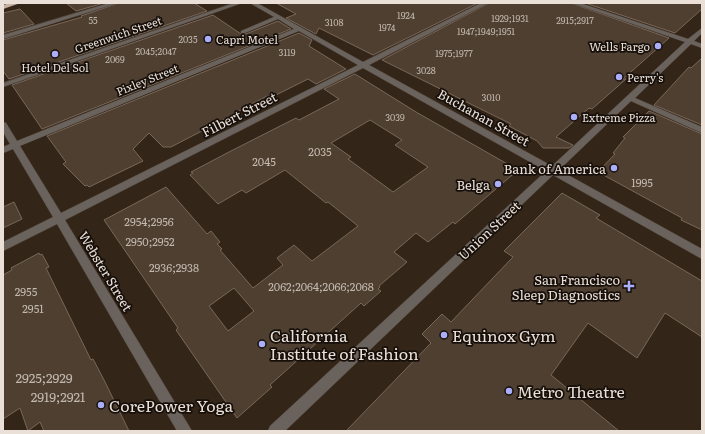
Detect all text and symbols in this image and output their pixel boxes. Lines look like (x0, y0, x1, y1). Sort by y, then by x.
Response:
house number: 1924 (397, 8, 415, 22)
street label: Greenwich Street (72, 11, 164, 56)
house number: 1929;1931 (491, 11, 529, 25)
house number: 55 (88, 13, 98, 27)
house number: 2915;2917 (556, 13, 594, 27)
house number: 3108 (325, 15, 343, 29)
house number: 1974 (378, 20, 396, 34)
house number: 1947;1949;1951 (457, 24, 515, 38)
place label: Capri Motel (216, 31, 278, 47)
house number: 2035 (178, 32, 198, 46)
marker: Capri Motel (203, 34, 213, 44)
place label: Wells Fargo (589, 38, 650, 54)
marker: Wells Fargo (653, 41, 663, 51)
house number: 2045;2047 (135, 44, 177, 58)
house number: 3119 (279, 45, 296, 59)
house number: 1975;1977 (435, 46, 473, 60)
marker: Hotel Del Sol (50, 49, 60, 59)
house number: 2069 (105, 52, 125, 66)
place label: Hotel Del Sol (21, 59, 89, 75)
street label: Pixley Street (114, 59, 181, 99)
house number: 3028 (416, 63, 436, 77)
place label: Perry's (627, 69, 663, 85)
marker: Perry's (614, 72, 624, 82)
street label: Buchanan Street (435, 84, 534, 151)
street label: Filbert Street (198, 87, 281, 141)
house number: 3010 (482, 90, 500, 104)
place label: Extreme Pizza (582, 109, 656, 125)
house number: 3039 (385, 110, 405, 124)
marker: Extreme Pizza (569, 112, 579, 122)
house number: 2035 (308, 143, 332, 159)
house number: 2045 (252, 153, 276, 169)
place label: Bank of America (504, 159, 606, 178)
marker: Bank of America (609, 163, 619, 173)
house number: 1995 (631, 174, 653, 190)
place label: Belga (456, 175, 490, 194)
marker: Belga (493, 179, 503, 189)
street label: Union Street (454, 196, 525, 264)
house number: 2954;2956 (124, 213, 174, 229)
street label: Webster Street (75, 227, 138, 315)
house number: 2950;2952 (125, 233, 175, 249)
house number: 2936;2938 (149, 259, 199, 275)
place label: San Francisco Sleep Diagnostics (512, 270, 620, 304)
house number: 2062;2064;2066;2068 (268, 278, 374, 294)
marker: San Francisco Sleep Diagnostics (623, 280, 635, 292)
house number: 2955 (15, 283, 38, 299)
house number: 2951 (22, 300, 44, 316)
place label: California Institute of Fashion (270, 323, 419, 365)
place label: Equinox Gym (452, 323, 556, 347)
marker: Equinox Gym (439, 330, 449, 340)
marker: California Institute of Fashion (257, 339, 267, 349)
house number: 2925;2929 (15, 368, 73, 387)
place label: Metro Theatre (517, 379, 625, 403)
marker: Metro Theatre (504, 386, 514, 396)
house number: 2919;2921 (31, 387, 85, 406)
place label: CorePower Yoga (109, 393, 233, 417)
marker: CorePower Yoga (96, 400, 106, 410)

